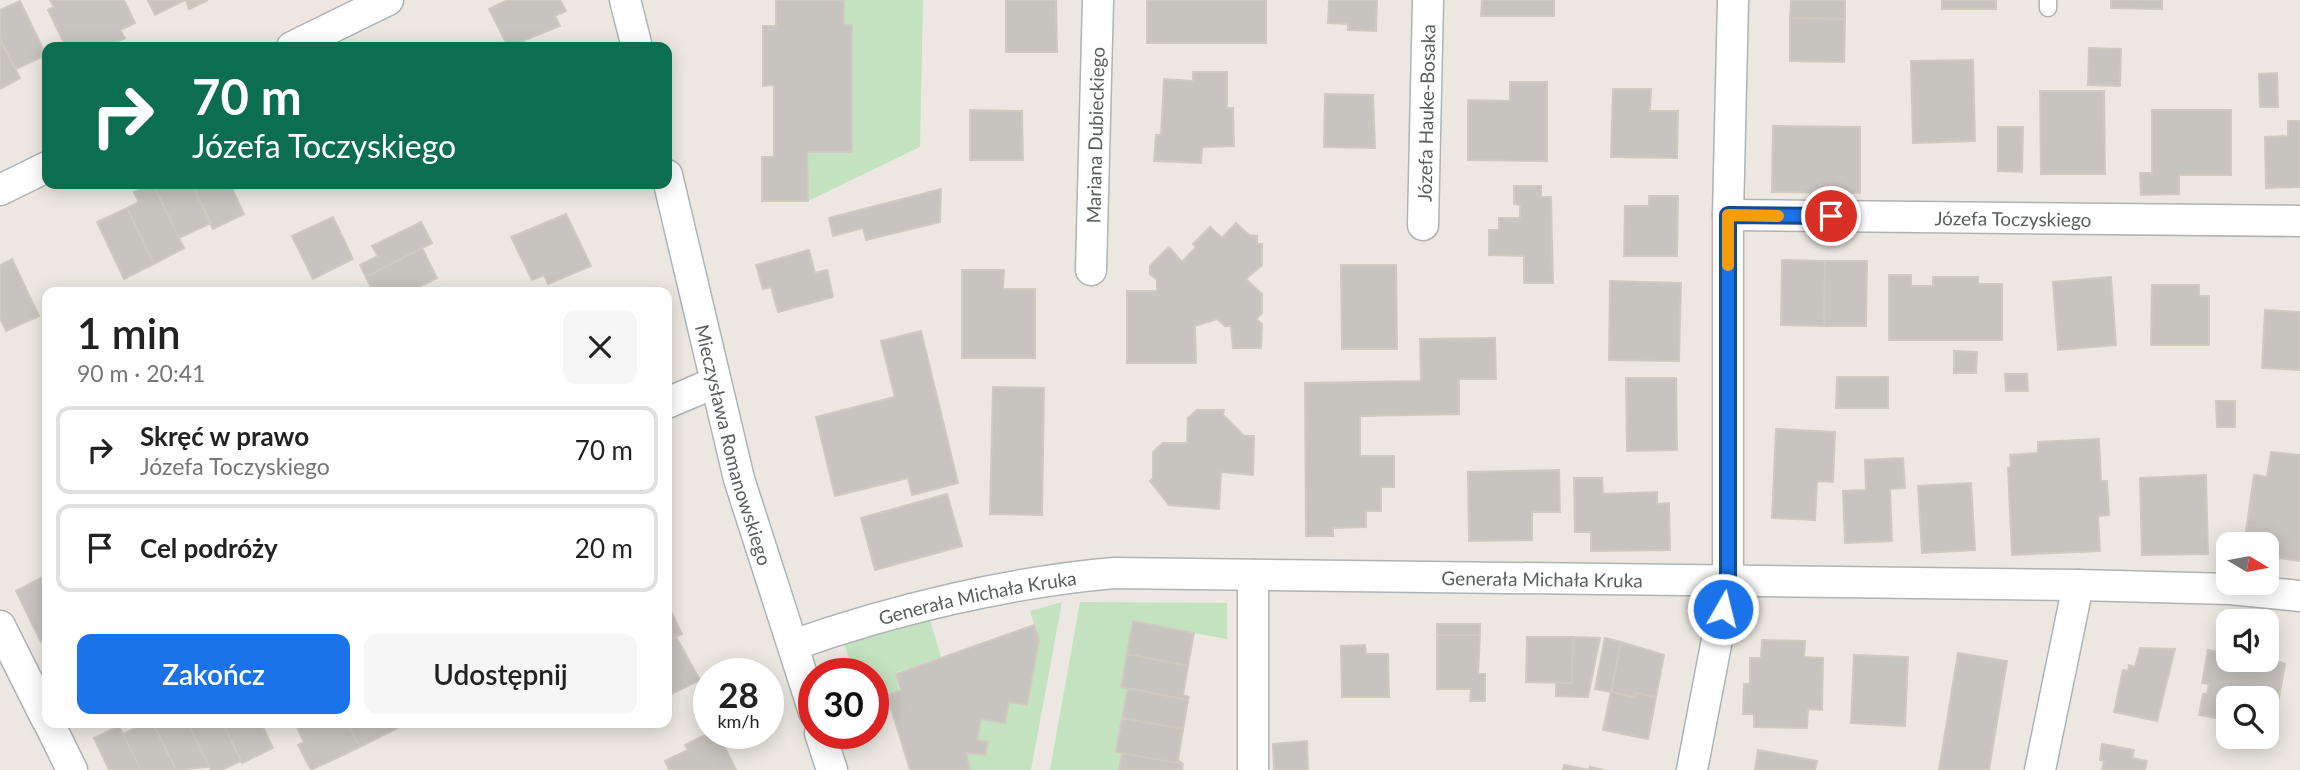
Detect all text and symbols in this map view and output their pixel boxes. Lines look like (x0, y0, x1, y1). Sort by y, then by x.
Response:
street label: Józefa Hauke-Bosaka (1412, 24, 1439, 202)
street label: Mariana Dubieckiego (1081, 46, 1108, 224)
text: 70 m (192, 67, 302, 125)
icon: right (77, 70, 168, 161)
text: Józefa Toczyskiego (192, 126, 456, 165)
pin (1801, 186, 1861, 246)
icon: arrive (1812, 197, 1850, 235)
street label: Józefa Toczyskiego (1934, 206, 2092, 230)
text: 1 min (77, 308, 181, 358)
button: close (563, 310, 637, 384)
street label: Mieczysława Romanowskiego (691, 322, 777, 568)
text: 90 m · 20:41 (77, 359, 205, 387)
text: Skręć w prawo (140, 420, 309, 452)
icon: right (81, 431, 119, 469)
text: 70 m (575, 434, 633, 466)
text: Józefa Toczyskiego (140, 452, 330, 480)
icon: arrive (81, 529, 119, 567)
text: Cel podróży (140, 532, 278, 564)
text: 20 m (575, 532, 633, 564)
north arrow (2216, 532, 2278, 595)
map controls (2216, 532, 2279, 749)
street label: Generała Michała Kruka (876, 566, 1078, 629)
street label: Generała Michała Kruka (1441, 566, 1643, 591)
position arrow (1686, 572, 1760, 646)
button: sound (2216, 609, 2279, 672)
button: Zakończ (77, 634, 350, 714)
button: Udostępnij (364, 634, 637, 714)
speed limit sign: 30 (798, 658, 889, 749)
text: 28 (718, 673, 759, 715)
button: search (2216, 686, 2279, 749)
text: km/h (717, 710, 760, 732)

